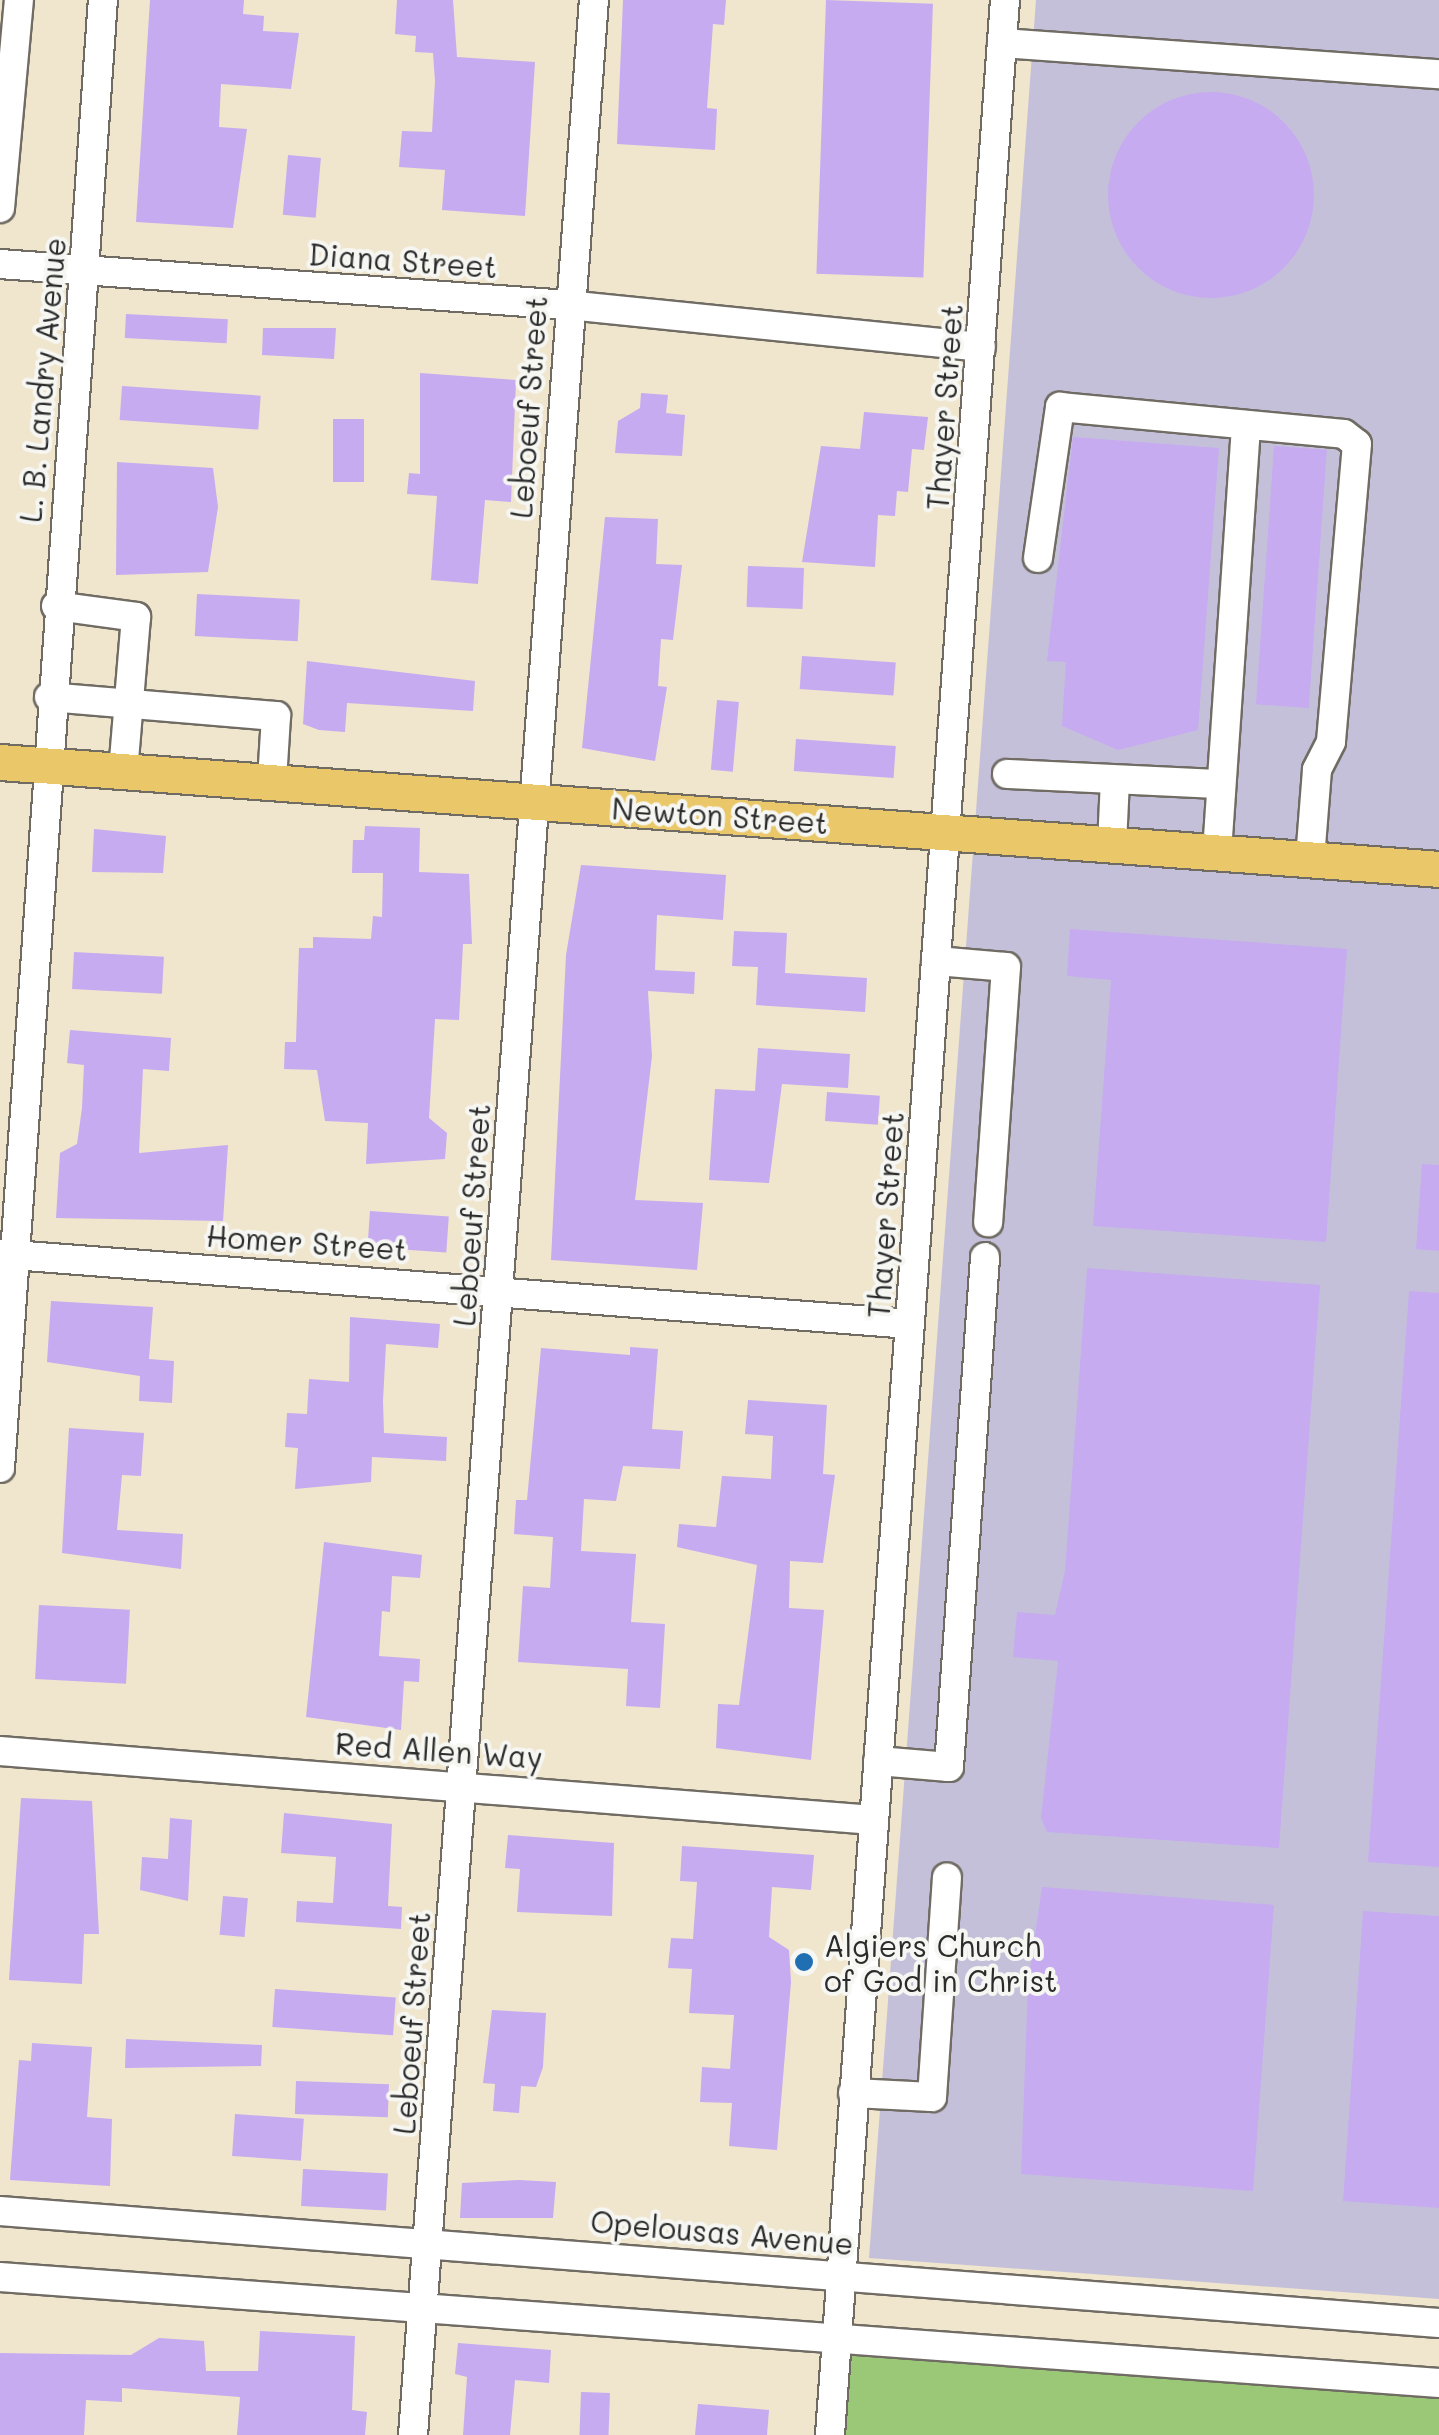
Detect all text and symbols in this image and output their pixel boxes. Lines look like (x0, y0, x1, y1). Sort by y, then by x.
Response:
street label: Diana Street (308, 235, 498, 285)
street label: L. B. Landry Avenue (12, 236, 72, 524)
street label: Leboeuf Street (502, 295, 554, 519)
street label: Thayer Street (919, 303, 969, 511)
street label: Newton Street (611, 789, 829, 841)
street label: Leboeuf Street (445, 1103, 497, 1327)
street label: Thayer Street (860, 1111, 910, 1319)
street label: Homer Street (205, 1217, 409, 1267)
street label: Red Allen Way (334, 1725, 544, 1775)
street label: Leboeuf Street (385, 1911, 437, 2135)
place label: Algiers Church of God in Christ (824, 1927, 1057, 1998)
marker: Algiers Church of God in Christ (793, 1951, 815, 1973)
street label: Opelousas Avenue (589, 2203, 855, 2261)

